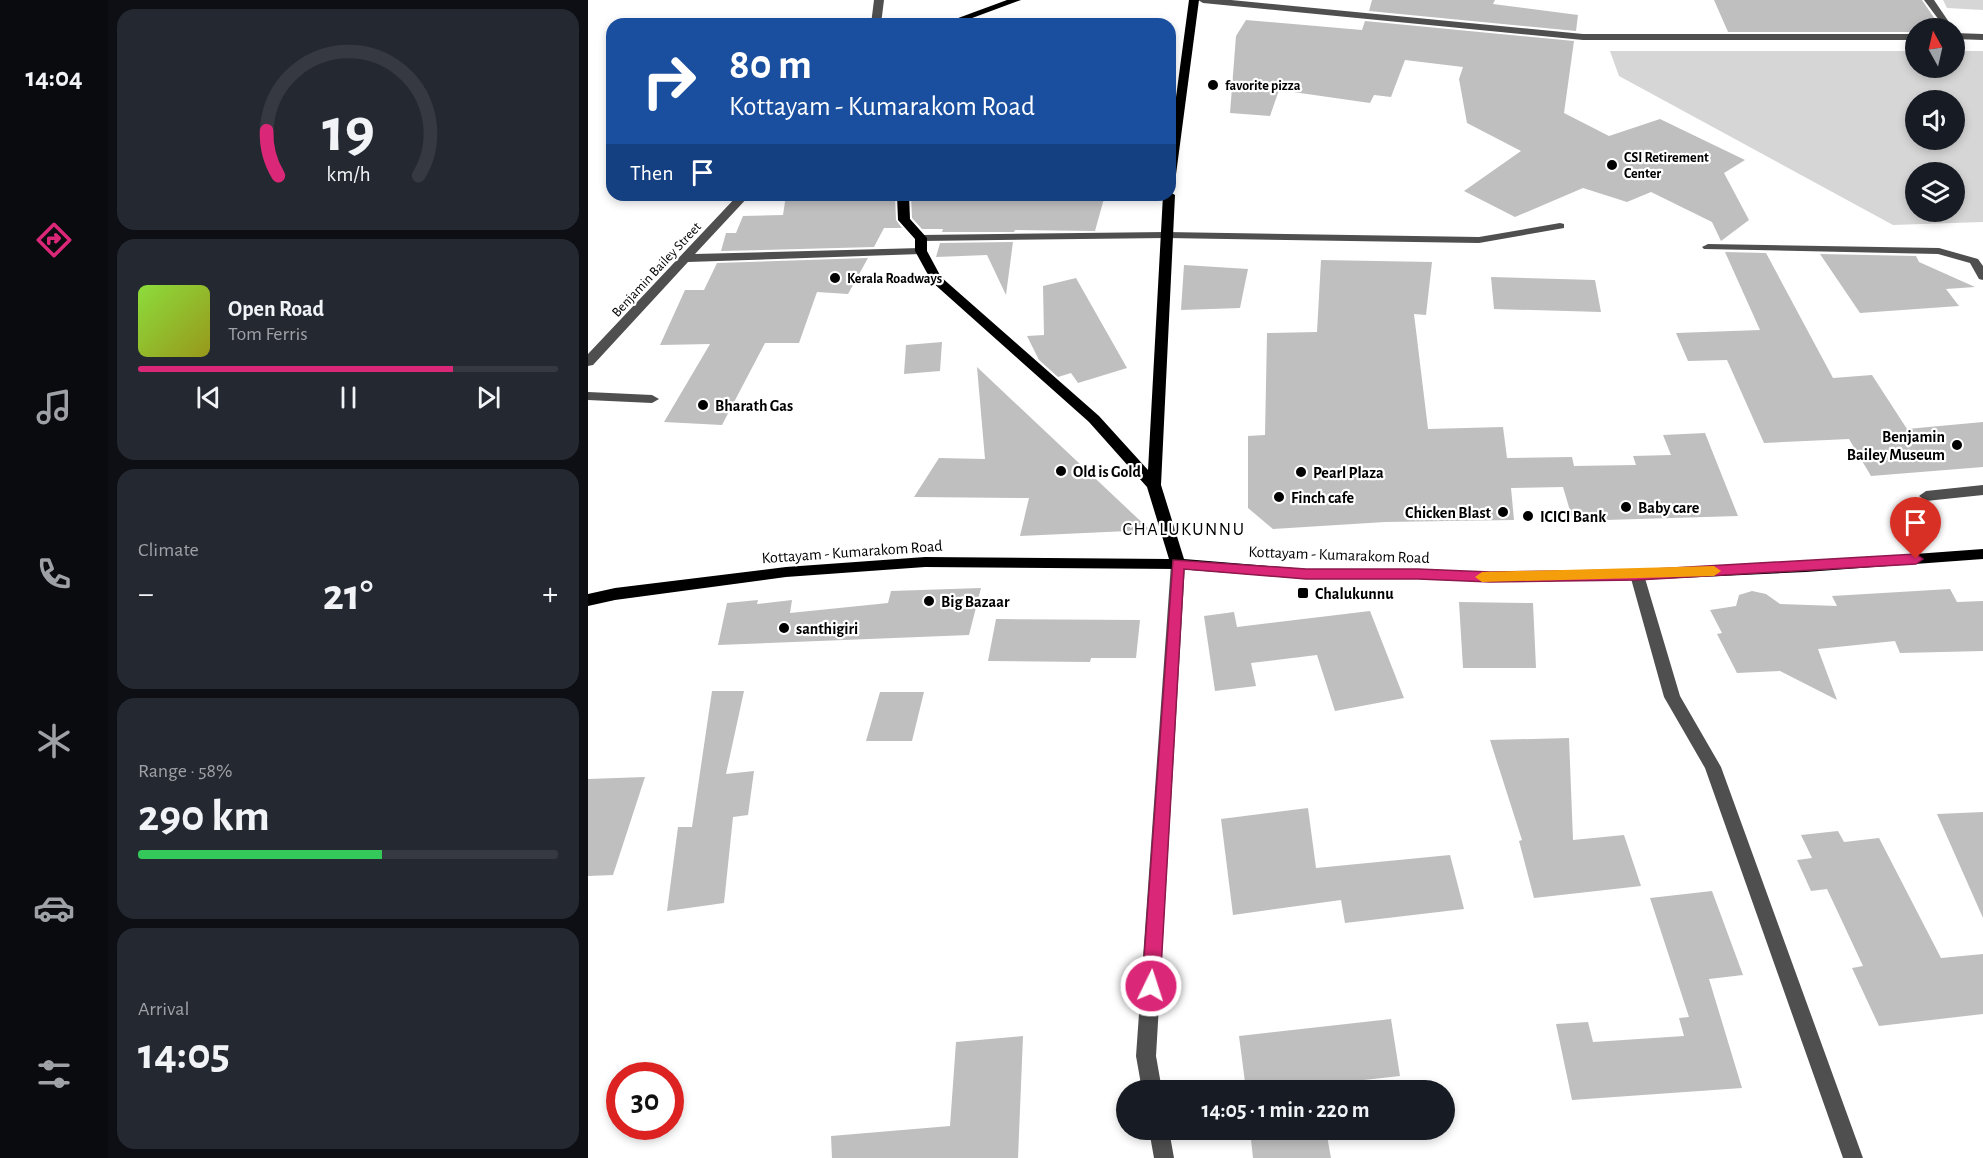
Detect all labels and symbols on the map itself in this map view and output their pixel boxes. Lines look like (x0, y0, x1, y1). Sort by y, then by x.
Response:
north arrow (1905, 18, 1965, 78)
marker: favorite pizza (1206, 78, 1220, 92)
place label: favorite pizza (1225, 79, 1301, 93)
place label: CSI Retirement Center (1624, 151, 1709, 181)
marker: CSI Retirement Center (1605, 158, 1619, 172)
street label: Benjamin Bailey Street (609, 219, 704, 320)
marker: Kerala Roadways (828, 271, 842, 285)
place label: Kerala Roadways (847, 272, 942, 286)
marker: Bharath Gas (696, 398, 710, 412)
place label: Bharath Gas (715, 398, 793, 414)
place label: Benjamin Bailey Museum (1847, 429, 1945, 464)
marker: Benjamin Bailey Museum (1950, 438, 1964, 452)
marker: Old is Gold (1054, 464, 1068, 478)
place label: Old is Gold (1073, 464, 1141, 480)
marker: Pearl Plaza (1294, 465, 1308, 479)
place label: Pearl Plaza (1313, 465, 1384, 481)
marker: Finch cafe (1272, 490, 1286, 504)
place label: Finch cafe (1291, 490, 1355, 506)
pin (1890, 497, 1941, 559)
marker: Baby care (1619, 500, 1633, 514)
place label: Baby care (1638, 500, 1700, 517)
place label: Chicken Blast (1405, 505, 1492, 521)
marker: Chicken Blast (1496, 505, 1510, 519)
marker: ICICI Bank (1521, 509, 1535, 523)
place label: ICICI Bank (1540, 509, 1606, 525)
district label: CHALUKUNNU (1123, 521, 1245, 539)
street label: Kottayam - Kumarakom Road (761, 538, 943, 567)
street label: Kottayam - Kumarakom Road (1248, 544, 1430, 567)
marker: Chalukunnu (1296, 586, 1310, 600)
place label: Chalukunnu (1315, 586, 1394, 602)
marker: Big Bazaar (922, 594, 936, 608)
place label: Big Bazaar (941, 594, 1010, 610)
marker: santhigiri (777, 621, 791, 635)
place label: santhigiri (796, 621, 858, 637)
position arrow (1119, 954, 1183, 1018)
speed limit sign: 30 (606, 1062, 684, 1140)

